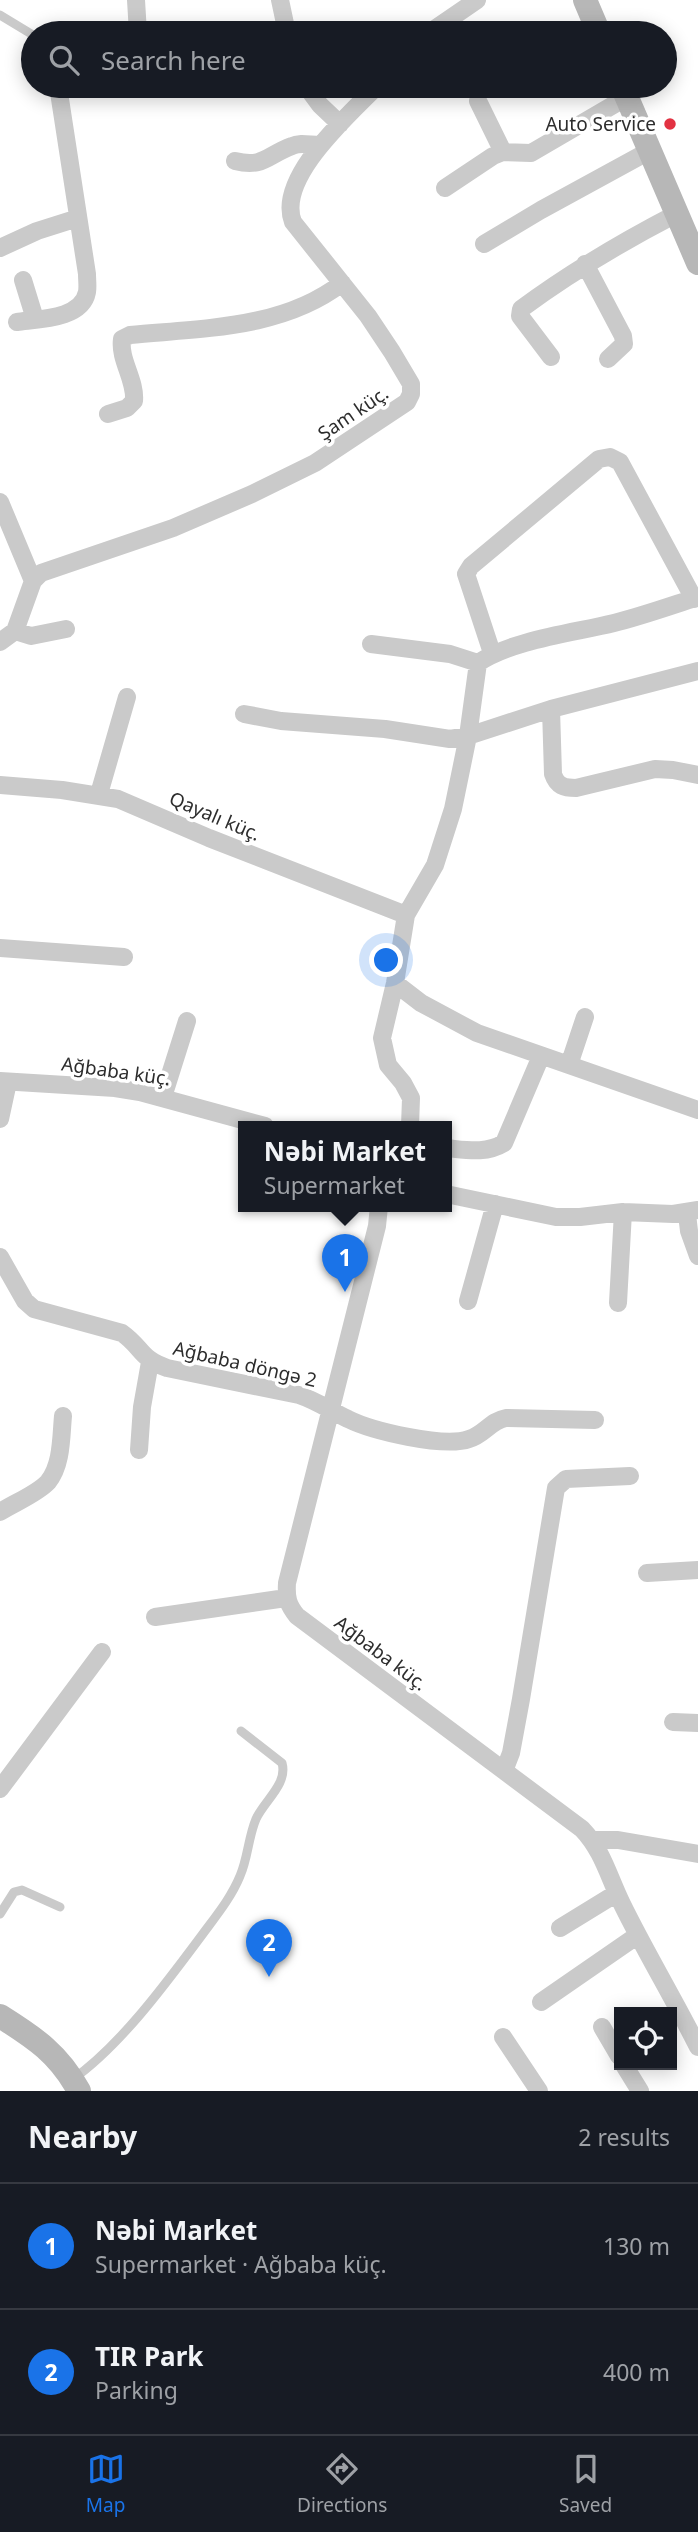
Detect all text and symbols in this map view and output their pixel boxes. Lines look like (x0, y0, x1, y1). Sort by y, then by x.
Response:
search box (21, 21, 677, 98)
icon: search (45, 41, 83, 79)
text: Search here (101, 42, 246, 78)
place label: Auto Service (545, 111, 656, 137)
marker: Auto Service (662, 116, 678, 132)
street label: Şam küç. (313, 380, 393, 446)
street label: Qayalı küç. (165, 785, 265, 847)
your location (369, 943, 403, 977)
street label: Ağbaba küç. (60, 1051, 172, 1091)
popup (238, 1121, 452, 1212)
text: Nəbi Market (264, 1133, 426, 1169)
text: Supermarket (264, 1169, 405, 1201)
pin: 1 (322, 1234, 368, 1292)
street label: Ağbaba döngə 2 (171, 1335, 319, 1393)
street label: Ağbaba küç. (329, 1610, 433, 1696)
pin: 2 (246, 1919, 292, 1977)
map controls (614, 2007, 677, 2070)
button: locate (614, 2007, 677, 2070)
text: Nearby (28, 2116, 137, 2157)
text: 2 results (578, 2121, 670, 2153)
text: Nəbi Market (95, 2212, 257, 2248)
text: 1 (44, 2230, 58, 2262)
text: 130 m (603, 2230, 670, 2262)
text: Supermarket · Ağbaba küç. (95, 2248, 387, 2280)
text: TIR Park (95, 2338, 203, 2374)
text: 2 (44, 2356, 58, 2388)
text: 400 m (603, 2356, 670, 2388)
text: Parking (95, 2374, 178, 2406)
tab: Map (86, 2450, 125, 2518)
tab: Directions (297, 2450, 387, 2518)
tab: Saved (559, 2450, 612, 2518)

